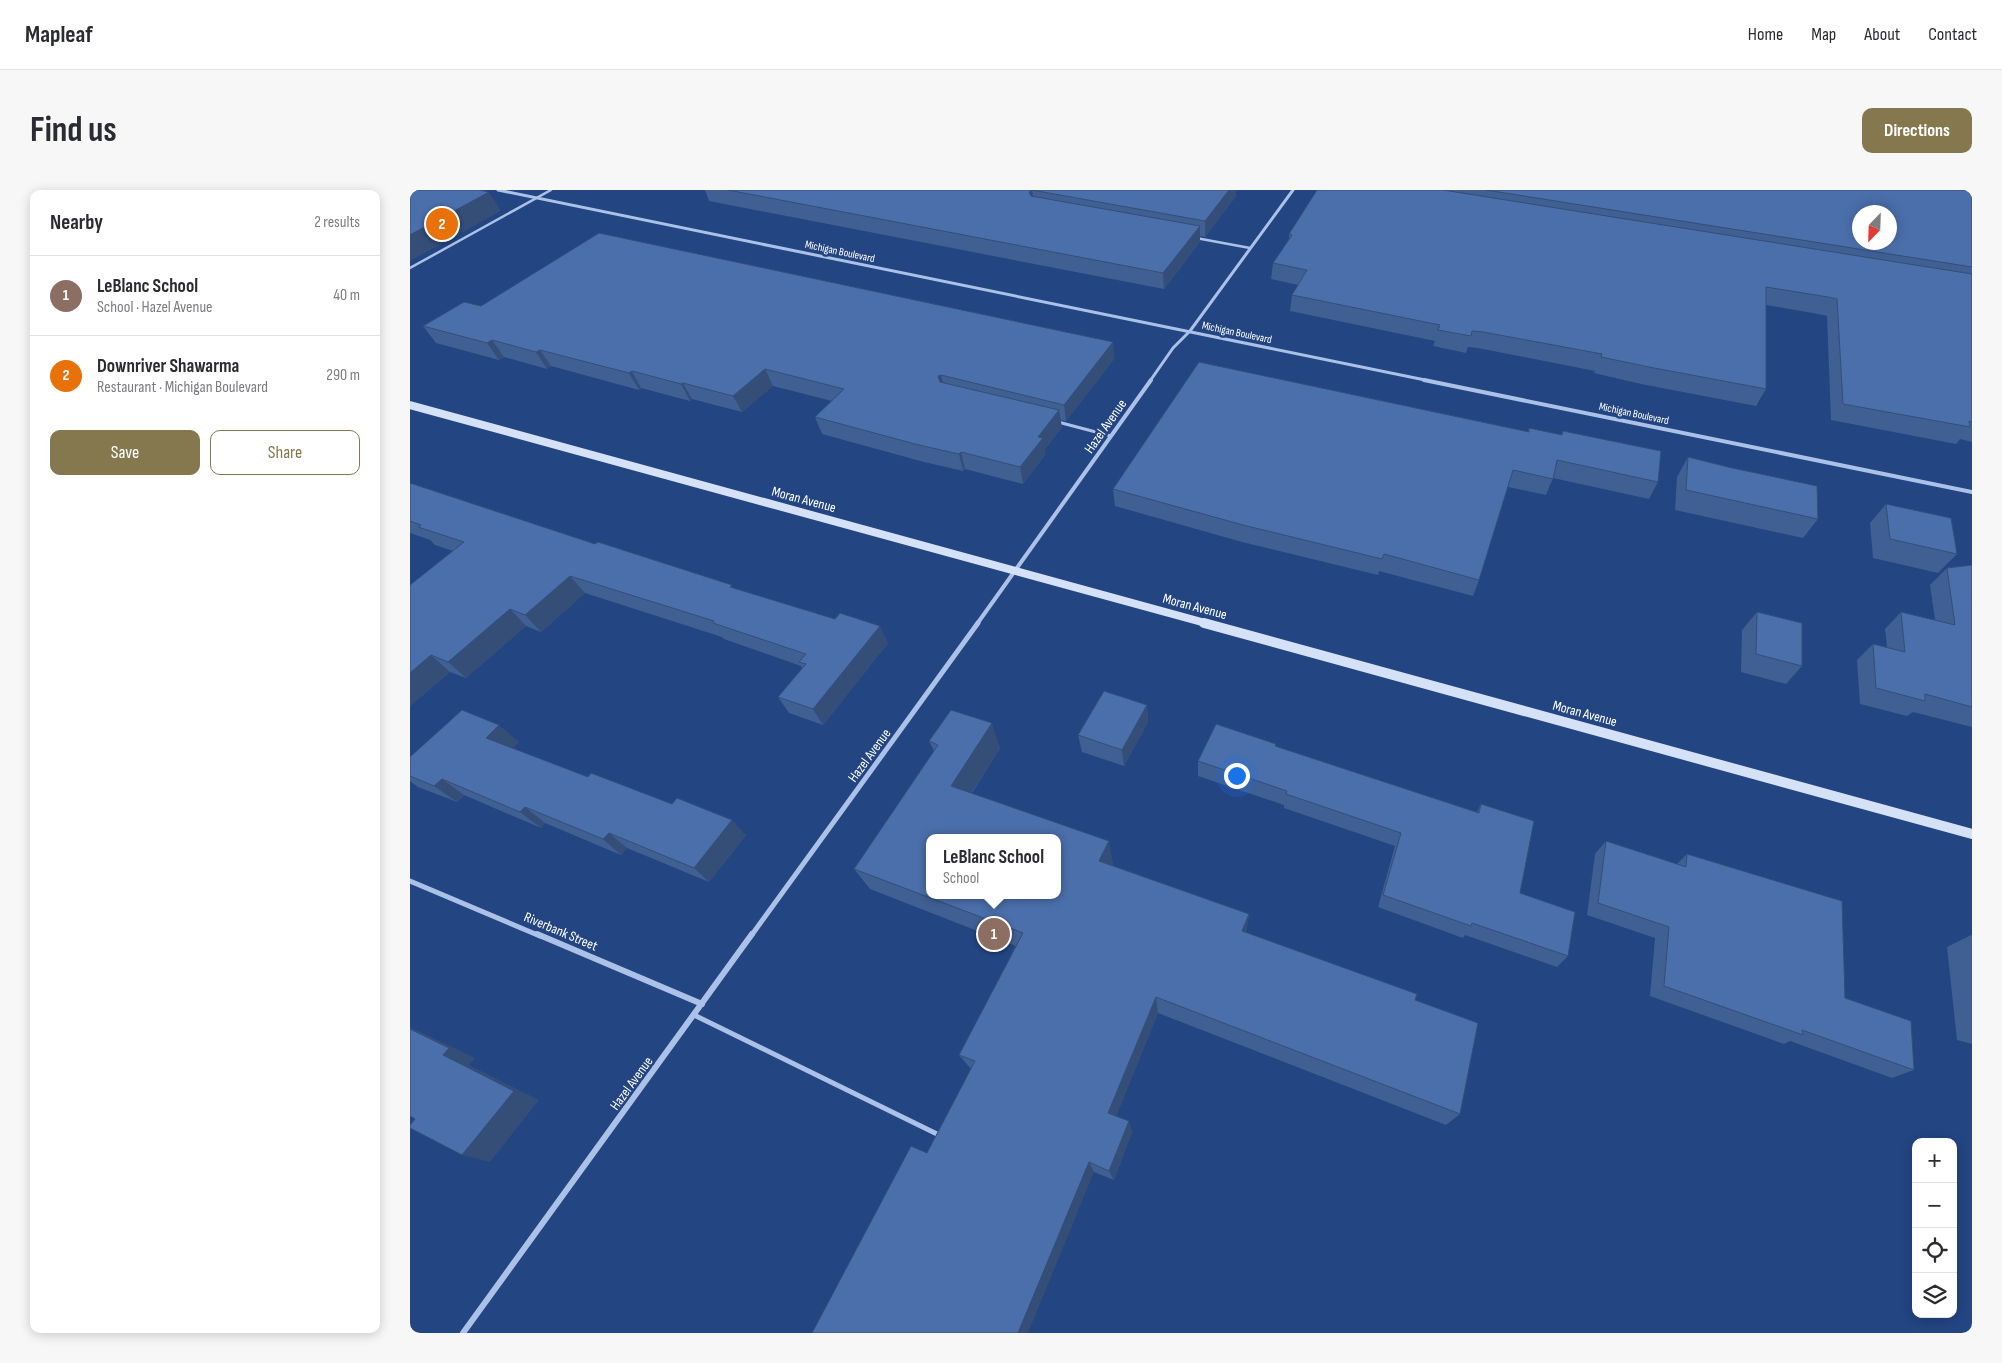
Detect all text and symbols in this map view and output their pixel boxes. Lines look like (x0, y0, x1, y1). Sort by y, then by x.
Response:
text: Mapleaf (25, 20, 93, 49)
text: Home (1748, 24, 1783, 45)
text: Map (1811, 24, 1836, 45)
text: About (1864, 24, 1900, 45)
text: Contact (1928, 24, 1977, 45)
button: Directions (1862, 108, 1972, 153)
text: Find us (30, 109, 117, 152)
pin: 2 (426, 205, 458, 243)
north arrow (1852, 205, 1897, 250)
text: Nearby (50, 210, 103, 235)
text: 2 results (314, 213, 360, 232)
street label: Michigan Boulevard (804, 238, 876, 265)
text: LeBlanc School (97, 275, 198, 298)
text: 1 (63, 286, 69, 305)
text: 40 m (333, 286, 360, 305)
text: School · Hazel Avenue (97, 298, 213, 317)
street label: Michigan Boulevard (1201, 319, 1273, 346)
text: Downriver Shawarma (97, 355, 239, 378)
text: 2 (62, 366, 70, 385)
text: 290 m (326, 366, 360, 385)
text: Restaurant · Michigan Boulevard (97, 378, 268, 397)
street label: Hazel Avenue (1081, 396, 1130, 457)
street label: Michigan Boulevard (1598, 400, 1670, 427)
button: Save (50, 430, 200, 475)
button: Share (210, 430, 360, 475)
street label: Moran Avenue (770, 483, 838, 516)
street label: Moran Avenue (1161, 590, 1229, 623)
street label: Moran Avenue (1551, 697, 1619, 730)
street label: Hazel Avenue (844, 725, 895, 785)
your location (1224, 763, 1250, 789)
popup (926, 834, 1061, 899)
text: LeBlanc School (943, 846, 1044, 869)
text: School (943, 869, 979, 888)
street label: Riverbank Street (521, 908, 600, 955)
pin: 1 (978, 915, 1010, 953)
street label: Hazel Avenue (606, 1053, 657, 1113)
map controls (1912, 1138, 1957, 1318)
button: + (1912, 1138, 1957, 1183)
button: − (1912, 1183, 1957, 1228)
button: locate (1912, 1228, 1957, 1273)
button: layers (1912, 1273, 1957, 1318)

